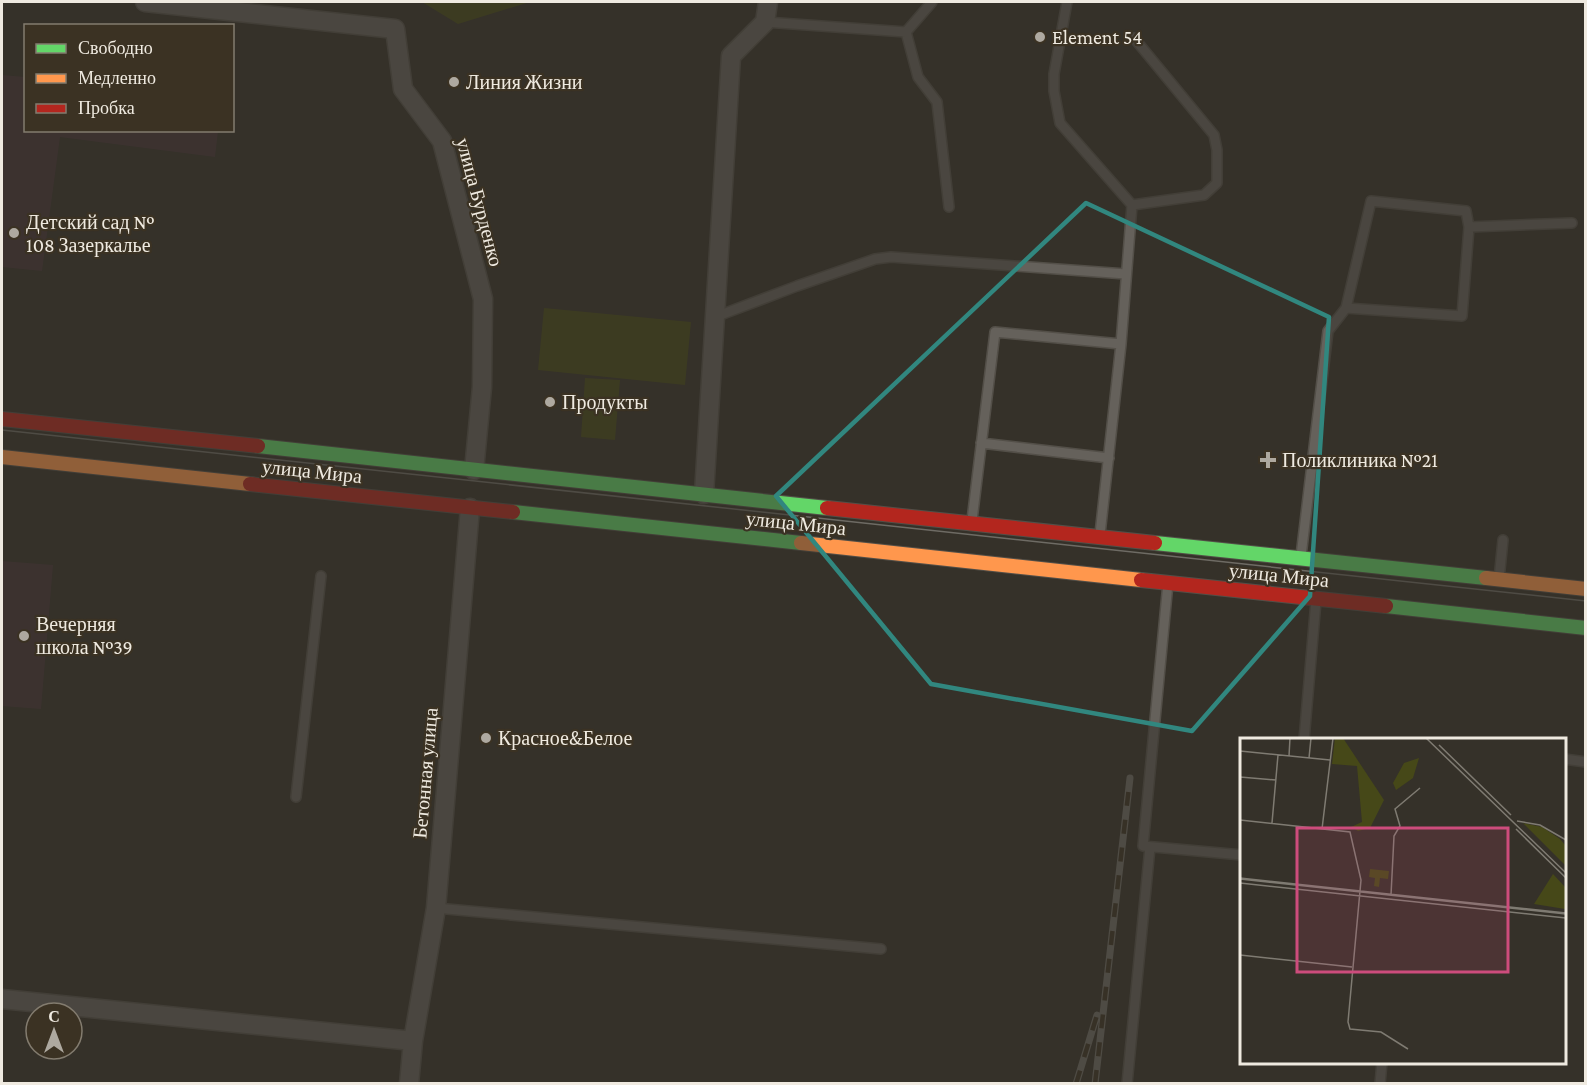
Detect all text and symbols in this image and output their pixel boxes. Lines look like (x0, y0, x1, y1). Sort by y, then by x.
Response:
legend (24, 24, 234, 132)
place label: Element 54 (1052, 26, 1143, 48)
marker: Element 54 (1033, 30, 1047, 44)
text: Свободно (78, 38, 153, 58)
text: Медленно (78, 68, 156, 88)
place label: Линия Жизни (466, 71, 583, 93)
marker: Линия Жизни (447, 75, 461, 89)
text: Пробка (78, 98, 135, 118)
street label: улица Бурденко (451, 135, 508, 269)
place label: Детский сад № 108 Зазеркалье (26, 211, 154, 257)
marker: Детский сад № 108 Зазеркалье (7, 226, 21, 240)
place label: Продукты (562, 391, 648, 414)
marker: Продукты (543, 395, 557, 409)
place label: Поликлиника №21 (1282, 449, 1438, 471)
marker: Поликлиника №21 (1259, 451, 1277, 469)
street label: улица Мира (261, 455, 363, 488)
street label: улица Мира (745, 507, 847, 540)
street label: улица Мира (1228, 559, 1330, 592)
place label: Вечерняя школа №39 (36, 613, 133, 658)
marker: Вечерняя школа №39 (17, 629, 31, 643)
street label: Бетонная улица (408, 706, 443, 840)
place label: Красное&Белое (498, 727, 632, 750)
marker: Красное&Белое (479, 731, 493, 745)
inset map (1240, 738, 1566, 1064)
north arrow (24, 1001, 84, 1061)
text: С (48, 1008, 60, 1025)

